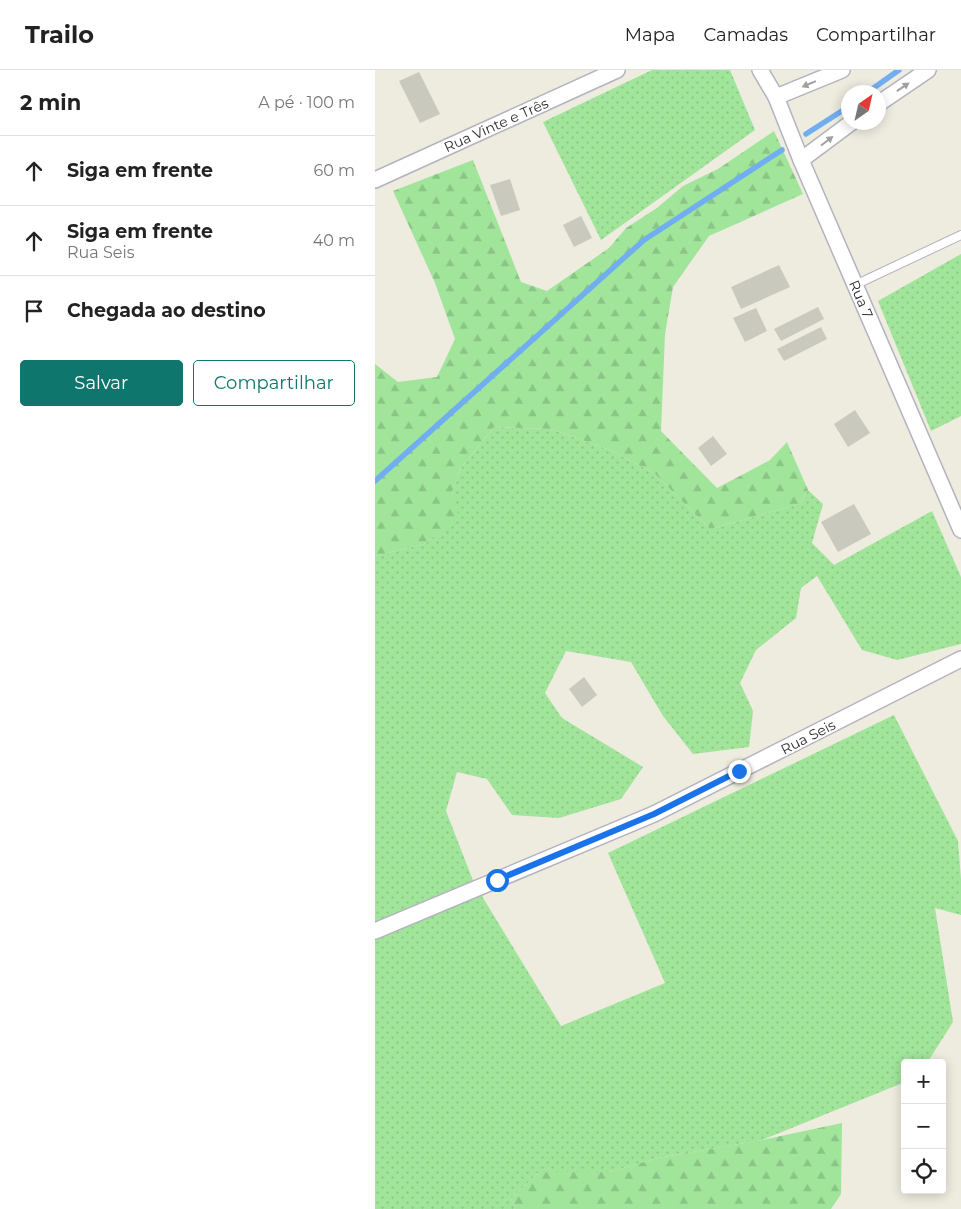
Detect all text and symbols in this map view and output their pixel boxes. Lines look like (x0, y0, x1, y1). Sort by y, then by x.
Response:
text: Trailo (25, 20, 94, 49)
text: Mapa (625, 24, 675, 46)
text: Camadas (703, 24, 788, 46)
text: Compartilhar (816, 24, 936, 46)
one-way arrow (802, 80, 816, 88)
one-way arrow (897, 82, 910, 92)
north arrow (841, 85, 886, 130)
text: 2 min (20, 90, 81, 115)
text: A pé · 100 m (258, 93, 355, 112)
street label: Rua Vinte e Três (441, 94, 551, 156)
one-way arrow (820, 136, 833, 147)
icon: ahead (20, 157, 48, 185)
text: Siga em frente (67, 159, 213, 182)
text: 60 m (313, 161, 355, 180)
text: Siga em frente (67, 220, 213, 243)
icon: ahead (20, 227, 48, 255)
text: 40 m (313, 231, 355, 250)
text: Rua Seis (67, 243, 135, 262)
street label: Rua 7 (845, 277, 877, 321)
icon: arrive (20, 297, 48, 325)
text: Chegada ao destino (67, 299, 266, 322)
button: Salvar (20, 360, 183, 406)
button: Compartilhar (193, 360, 355, 406)
street label: Rua Seis (778, 715, 839, 758)
route end (728, 760, 751, 783)
route start (486, 869, 509, 892)
map controls (901, 1059, 946, 1194)
button: + (901, 1059, 946, 1104)
button: − (901, 1104, 946, 1149)
button: locate (901, 1149, 946, 1194)

